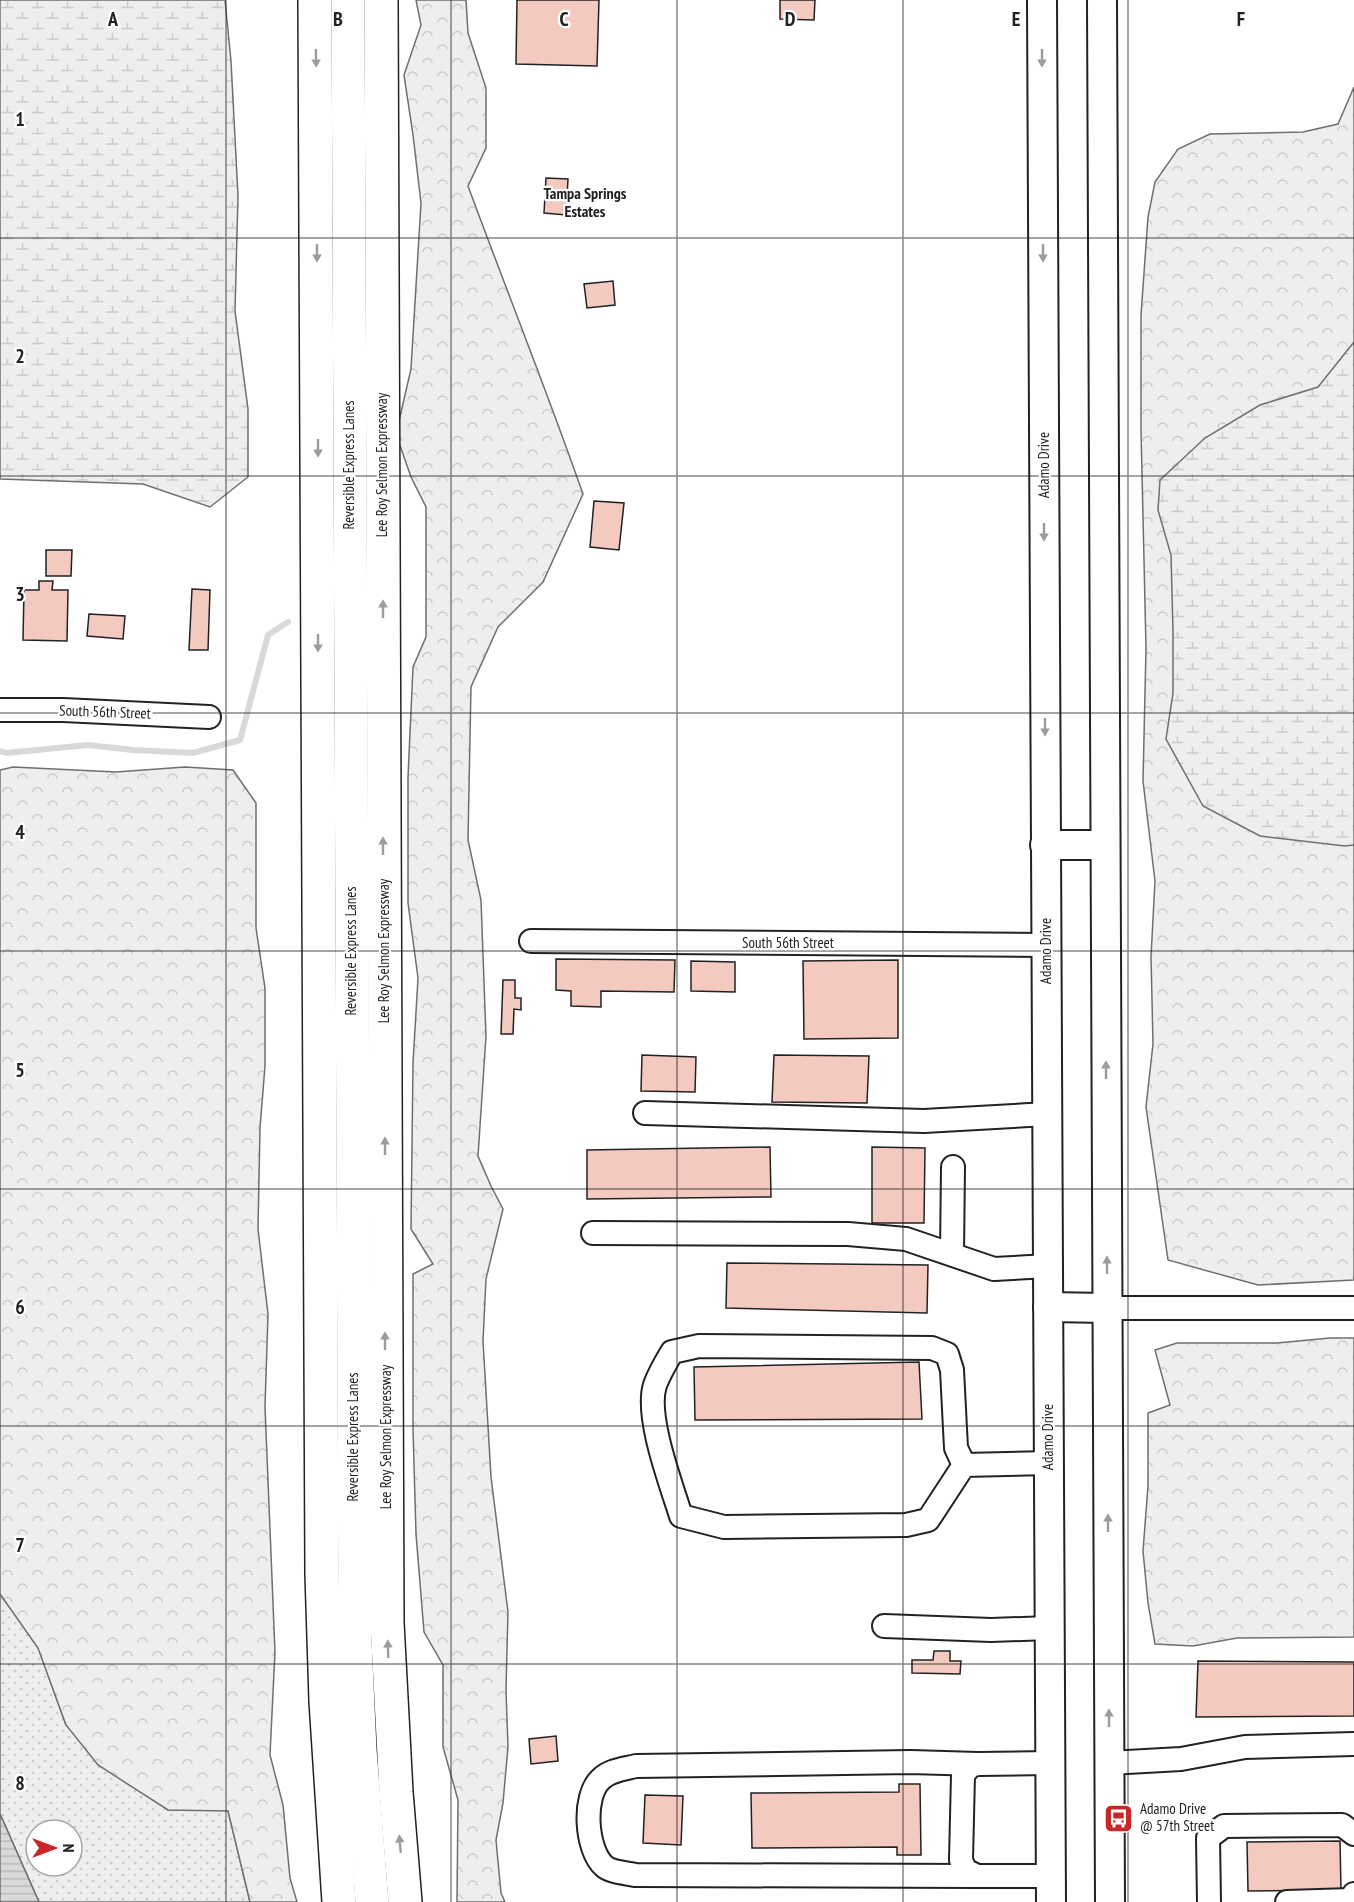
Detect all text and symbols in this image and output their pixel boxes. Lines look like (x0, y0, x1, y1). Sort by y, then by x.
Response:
text: A (107, 6, 119, 32)
text: B (333, 6, 343, 32)
text: C (559, 6, 569, 32)
text: D (785, 6, 796, 32)
text: E (1012, 6, 1020, 32)
text: F (1237, 6, 1245, 32)
one-way arrow (311, 49, 320, 68)
one-way arrow (1037, 49, 1047, 68)
text: 1 (15, 106, 25, 132)
district label: Tampa Springs Estates (544, 183, 627, 221)
one-way arrow (312, 244, 322, 263)
one-way arrow (1038, 244, 1048, 263)
text: 2 (15, 343, 25, 369)
street label: Lee Roy Selmon Expressway (372, 392, 391, 537)
street label: Reversible Express Lanes (339, 400, 358, 530)
street label: Adamo Drive (1034, 432, 1053, 498)
one-way arrow (313, 439, 323, 458)
one-way arrow (1039, 523, 1049, 542)
text: 3 (15, 581, 25, 607)
one-way arrow (378, 600, 388, 619)
one-way arrow (313, 634, 323, 653)
street label: South 56th Street (59, 700, 151, 723)
one-way arrow (1040, 718, 1050, 737)
text: 4 (15, 819, 25, 845)
one-way arrow (379, 837, 388, 856)
street label: Lee Roy Selmon Expressway (374, 878, 393, 1023)
street label: Reversible Express Lanes (341, 886, 360, 1016)
street label: Adamo Drive (1036, 918, 1055, 984)
street label: South 56th Street (742, 933, 834, 952)
text: 5 (15, 1057, 25, 1083)
one-way arrow (1101, 1060, 1111, 1079)
one-way arrow (380, 1137, 390, 1156)
one-way arrow (1102, 1255, 1112, 1274)
text: 6 (15, 1294, 25, 1320)
one-way arrow (380, 1332, 390, 1351)
street label: Lee Roy Selmon Expressway (376, 1364, 395, 1509)
street label: Reversible Express Lanes (343, 1372, 362, 1502)
street label: Adamo Drive (1038, 1404, 1057, 1470)
one-way arrow (1103, 1513, 1113, 1532)
text: 7 (15, 1532, 25, 1558)
one-way arrow (383, 1640, 393, 1659)
one-way arrow (1104, 1708, 1114, 1727)
text: 8 (15, 1770, 25, 1796)
place label: Adamo Drive @ 57th Street (1140, 1799, 1214, 1835)
bus stop icon: Adamo Drive @ 57th Street (1103, 1802, 1135, 1834)
north arrow (24, 1818, 84, 1878)
one-way arrow (395, 1834, 405, 1853)
text: N (59, 1844, 79, 1852)

